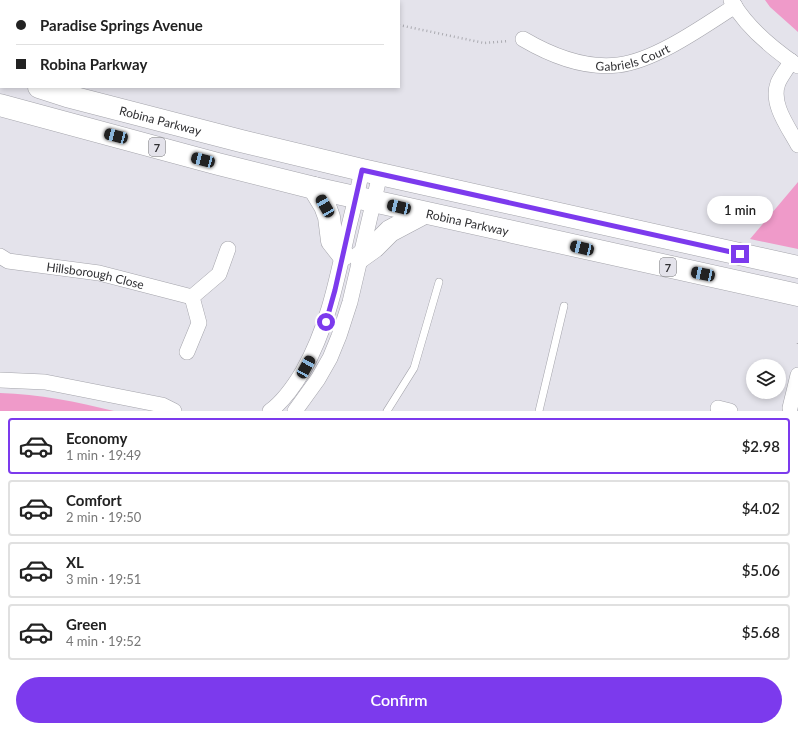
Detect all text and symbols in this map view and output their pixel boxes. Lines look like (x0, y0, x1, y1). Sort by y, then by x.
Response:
text: Paradise Springs Avenue (40, 16, 203, 34)
street label: Gabriels Court (595, 40, 673, 73)
text: Robina Parkway (40, 55, 147, 73)
street label: Robina Parkway (118, 102, 204, 138)
car (103, 127, 129, 145)
road number: 7 (149, 138, 165, 156)
car (190, 151, 216, 169)
car (314, 193, 336, 219)
callout: 1 min (707, 196, 773, 224)
car (386, 198, 412, 216)
text: 1 min (724, 202, 756, 218)
street label: Robina Parkway (425, 206, 511, 239)
car (569, 239, 595, 257)
route end (731, 245, 749, 263)
road number: 7 (660, 258, 676, 276)
street label: Hillsborough Close (46, 259, 146, 292)
car (690, 266, 716, 282)
route start (317, 313, 335, 331)
car (295, 354, 317, 380)
map controls (746, 359, 786, 399)
button: layers (746, 359, 786, 399)
icon: car (18, 428, 54, 464)
text: Economy (66, 429, 127, 447)
text: $2.98 (742, 437, 780, 455)
text: 1 min · 19:49 (66, 447, 141, 463)
icon: car (18, 490, 54, 526)
text: Comfort (66, 491, 122, 509)
text: $4.02 (742, 499, 780, 517)
text: 2 min · 19:50 (66, 509, 141, 525)
icon: car (18, 552, 54, 588)
text: XL (66, 553, 84, 571)
text: $5.06 (742, 561, 780, 579)
text: 3 min · 19:51 (66, 571, 141, 587)
icon: car (18, 614, 54, 650)
text: Green (66, 615, 107, 633)
text: $5.68 (742, 623, 780, 641)
text: 4 min · 19:52 (66, 633, 141, 649)
button: Confirm (16, 677, 782, 723)

